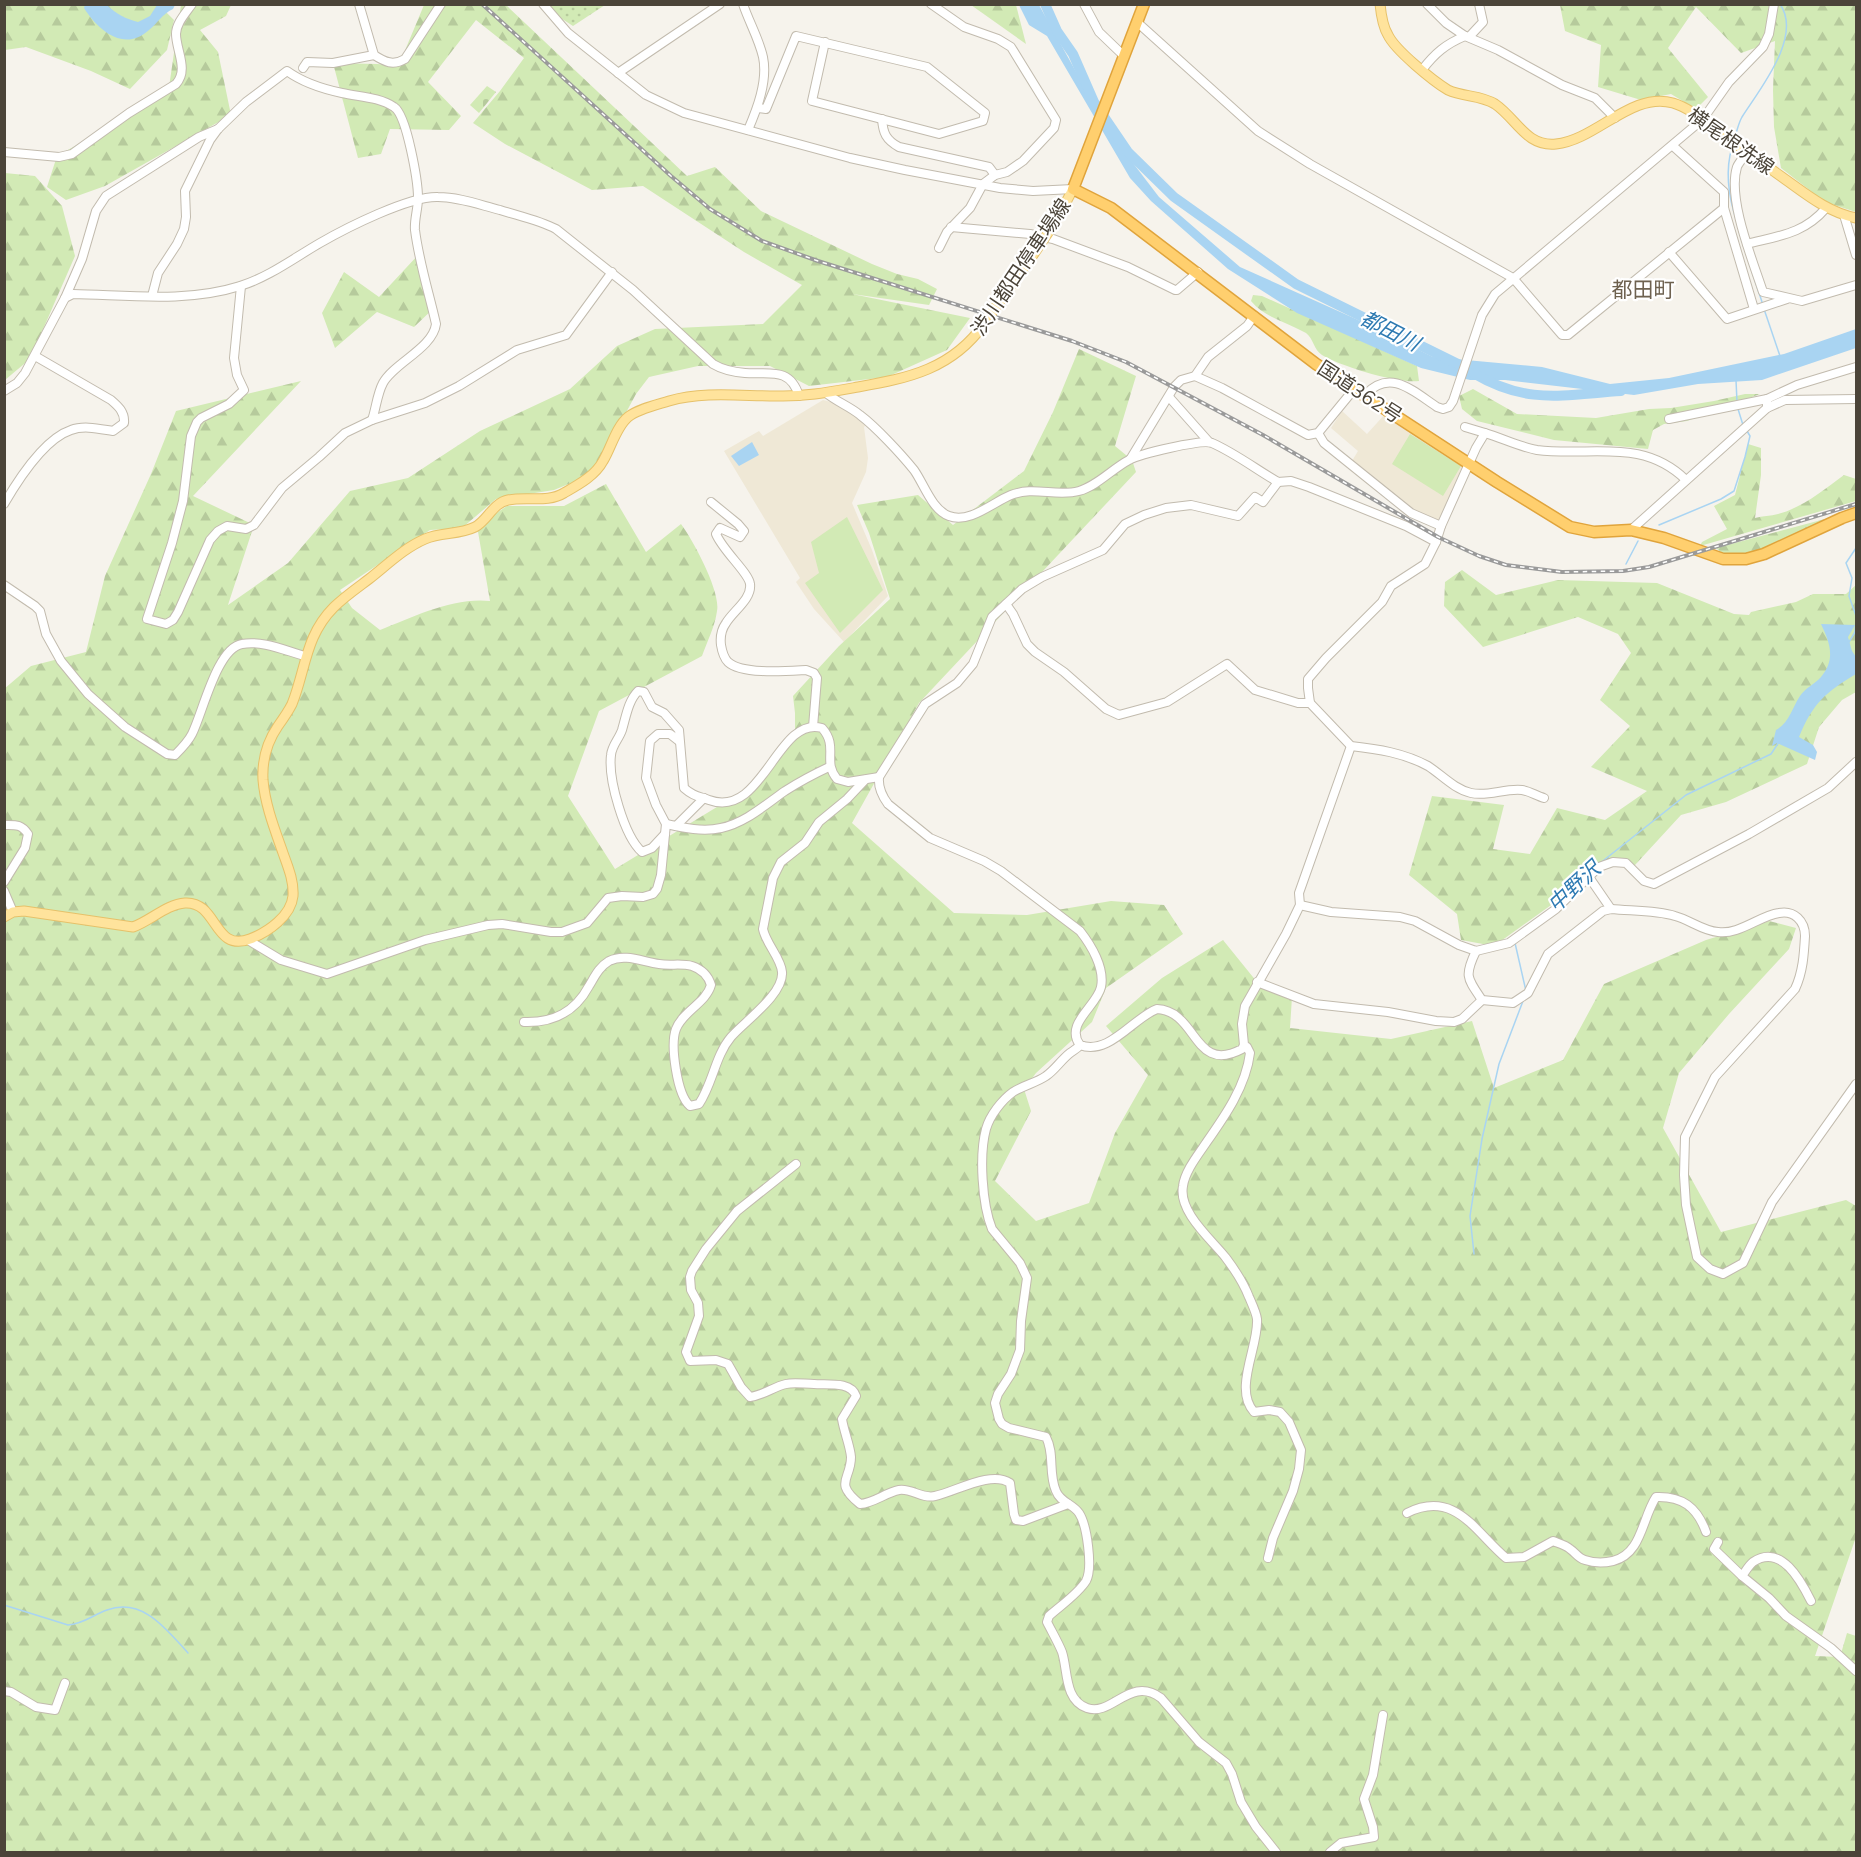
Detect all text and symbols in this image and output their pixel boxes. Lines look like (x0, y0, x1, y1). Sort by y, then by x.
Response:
street label: 横尾根洗線 (1682, 102, 1779, 181)
street label: 渋川都田停車場線 (965, 193, 1077, 341)
district label: 都田町 (1612, 276, 1675, 304)
water label: 都田川 (1356, 304, 1426, 359)
street label: 国道362号 (1312, 355, 1407, 430)
water label: 中野沢 (1541, 853, 1609, 919)

